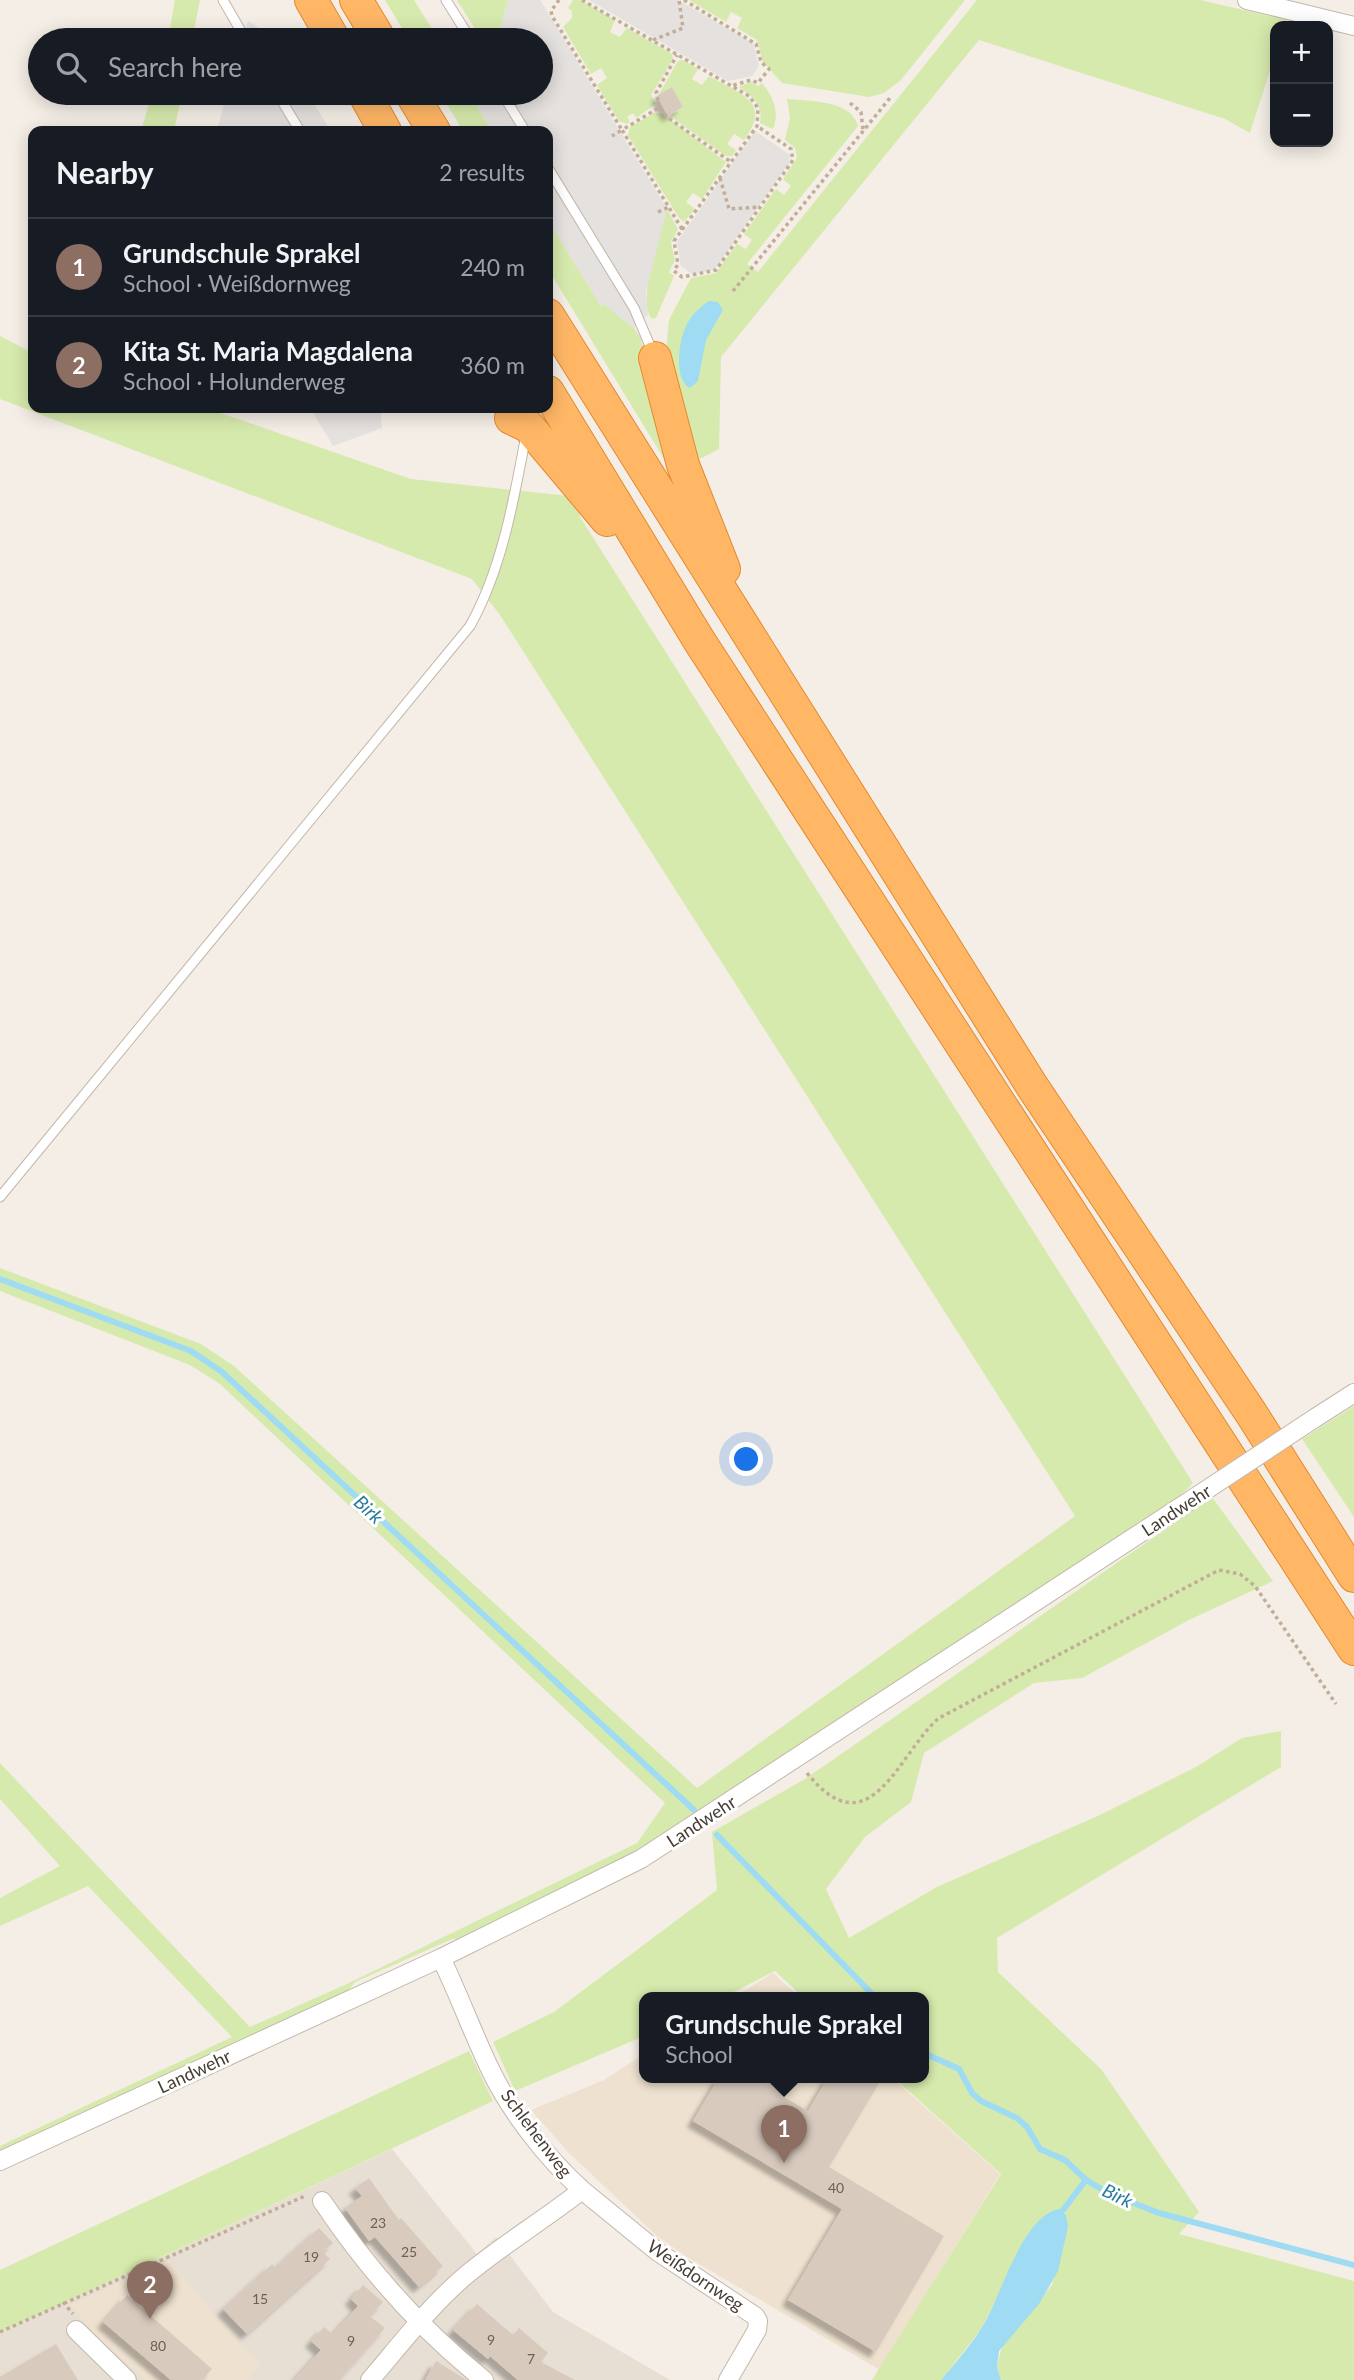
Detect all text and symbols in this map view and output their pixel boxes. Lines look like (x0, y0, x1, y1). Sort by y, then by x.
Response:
map controls (1270, 21, 1333, 147)
button: + (1270, 21, 1333, 84)
search box (28, 28, 553, 105)
icon: search (52, 48, 90, 86)
text: Search here (108, 51, 242, 83)
button: − (1270, 84, 1333, 147)
text: Nearby (56, 154, 154, 190)
text: 2 results (439, 158, 525, 186)
text: Grundschule Sprakel (123, 237, 360, 269)
text: 1 (72, 253, 86, 281)
text: 240 m (460, 253, 525, 281)
text: School · Weißdornweg (123, 269, 351, 297)
text: Kita St. Maria Magdalena (123, 335, 413, 367)
text: 2 (72, 351, 86, 379)
text: 360 m (460, 351, 525, 379)
text: School · Holunderweg (123, 367, 345, 395)
your location (729, 1442, 763, 1476)
street label: Landwehr (1137, 1479, 1215, 1541)
water label: Birk (350, 1490, 389, 1529)
street label: Landwehr (662, 1790, 740, 1852)
popup (639, 1992, 929, 2083)
text: Grundschule Sprakel (665, 2008, 903, 2040)
text: School (665, 2040, 733, 2068)
street label: Landwehr (154, 2044, 235, 2098)
street label: Schlehenweg (497, 2085, 577, 2181)
pin: 1 (761, 2105, 807, 2163)
water label: Birk (1099, 2178, 1138, 2213)
house number: 40 (828, 2179, 844, 2196)
house number: 23 (370, 2214, 386, 2231)
street label: Weißdornweg (644, 2235, 748, 2315)
house number: 25 (401, 2243, 417, 2260)
house number: 19 (303, 2248, 319, 2265)
pin: 2 (127, 2261, 173, 2319)
house number: 15 (252, 2290, 268, 2307)
house number: 9 (487, 2331, 495, 2348)
house number: 9 (347, 2332, 355, 2349)
house number: 80 (150, 2337, 166, 2354)
house number: 7 (527, 2350, 535, 2367)

